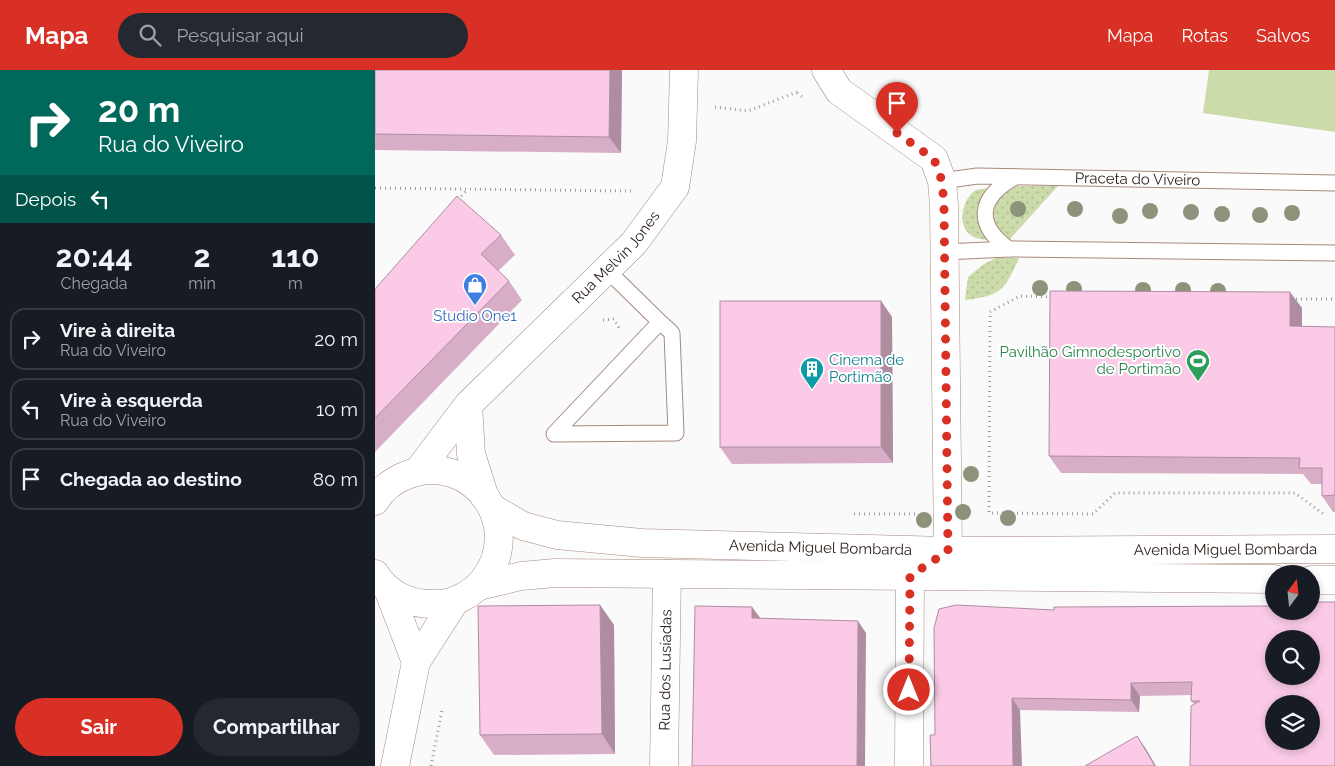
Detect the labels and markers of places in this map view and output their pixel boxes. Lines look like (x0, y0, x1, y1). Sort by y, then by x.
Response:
pin (876, 82, 918, 133)
shop icon: Studio One1 (462, 272, 488, 306)
place label: Studio One1 (433, 307, 517, 325)
place label: Pavilhão Gimnodesportivo de Portimão (1000, 343, 1181, 378)
sports icon: Pavilhão Gimnodesportivo de Portimão (1185, 348, 1211, 382)
place label: Cinema de Portimão (829, 351, 904, 386)
building icon: Cinema de Portimão (799, 356, 825, 390)

